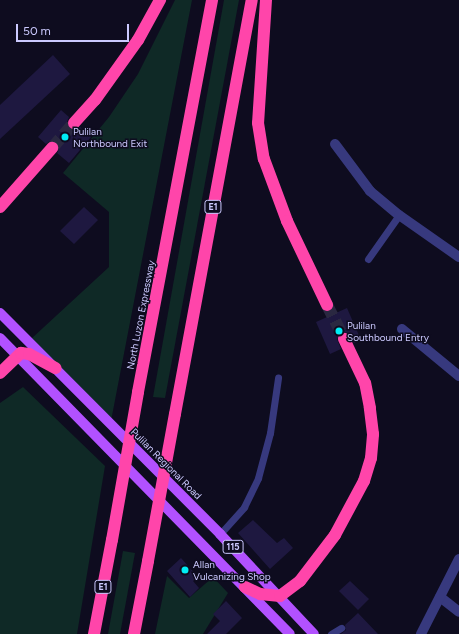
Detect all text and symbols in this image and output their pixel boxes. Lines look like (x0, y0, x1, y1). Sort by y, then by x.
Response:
scale bar (18, 16, 131, 42)
text: 50 m (23, 24, 51, 38)
place label: Pulilan Northbound Exit (73, 125, 147, 148)
marker: Pulilan Northbound Exit (60, 132, 70, 142)
road number: E1 (204, 200, 222, 214)
street label: North Luzon Expressway (125, 259, 157, 371)
place label: Pulilan Southbound Entry (347, 319, 429, 342)
marker: Pulilan Southbound Entry (334, 326, 344, 336)
street label: Pulilan Regional Road (128, 426, 204, 502)
road number: 115 (222, 540, 244, 554)
place label: Allan Vulcanizing Shop (193, 558, 271, 582)
marker: Allan Vulcanizing Shop (180, 565, 190, 575)
road number: E1 (94, 580, 112, 594)

